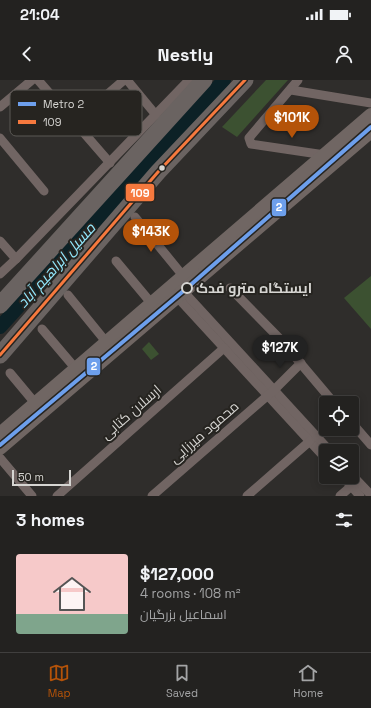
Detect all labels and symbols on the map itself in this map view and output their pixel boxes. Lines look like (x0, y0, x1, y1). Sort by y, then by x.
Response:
legend (10, 90, 142, 136)
text: Metro 2 (43, 97, 84, 111)
pin: $101K (264, 105, 320, 139)
text: 109 (43, 115, 62, 129)
unlabelled marker (157, 163, 167, 173)
line badge: 109 (125, 183, 155, 202)
text: 109 (131, 186, 150, 200)
line badge: 2 (271, 198, 287, 217)
text: 2 (276, 200, 283, 214)
water label: مسیل ابراهیم آباد (13, 218, 100, 312)
pin: $143K (123, 219, 179, 253)
place label: ایستگاه مترو فدک (196, 279, 312, 297)
marker: ایستگاه مترو فدک (181, 282, 193, 294)
pin: $127K (252, 335, 308, 369)
line badge: 2 (86, 357, 101, 376)
text: 2 (91, 359, 98, 373)
street label: ارسلان کتابی (97, 381, 165, 443)
street label: محمود میرزایی (166, 397, 242, 467)
scale bar (12, 468, 71, 487)

